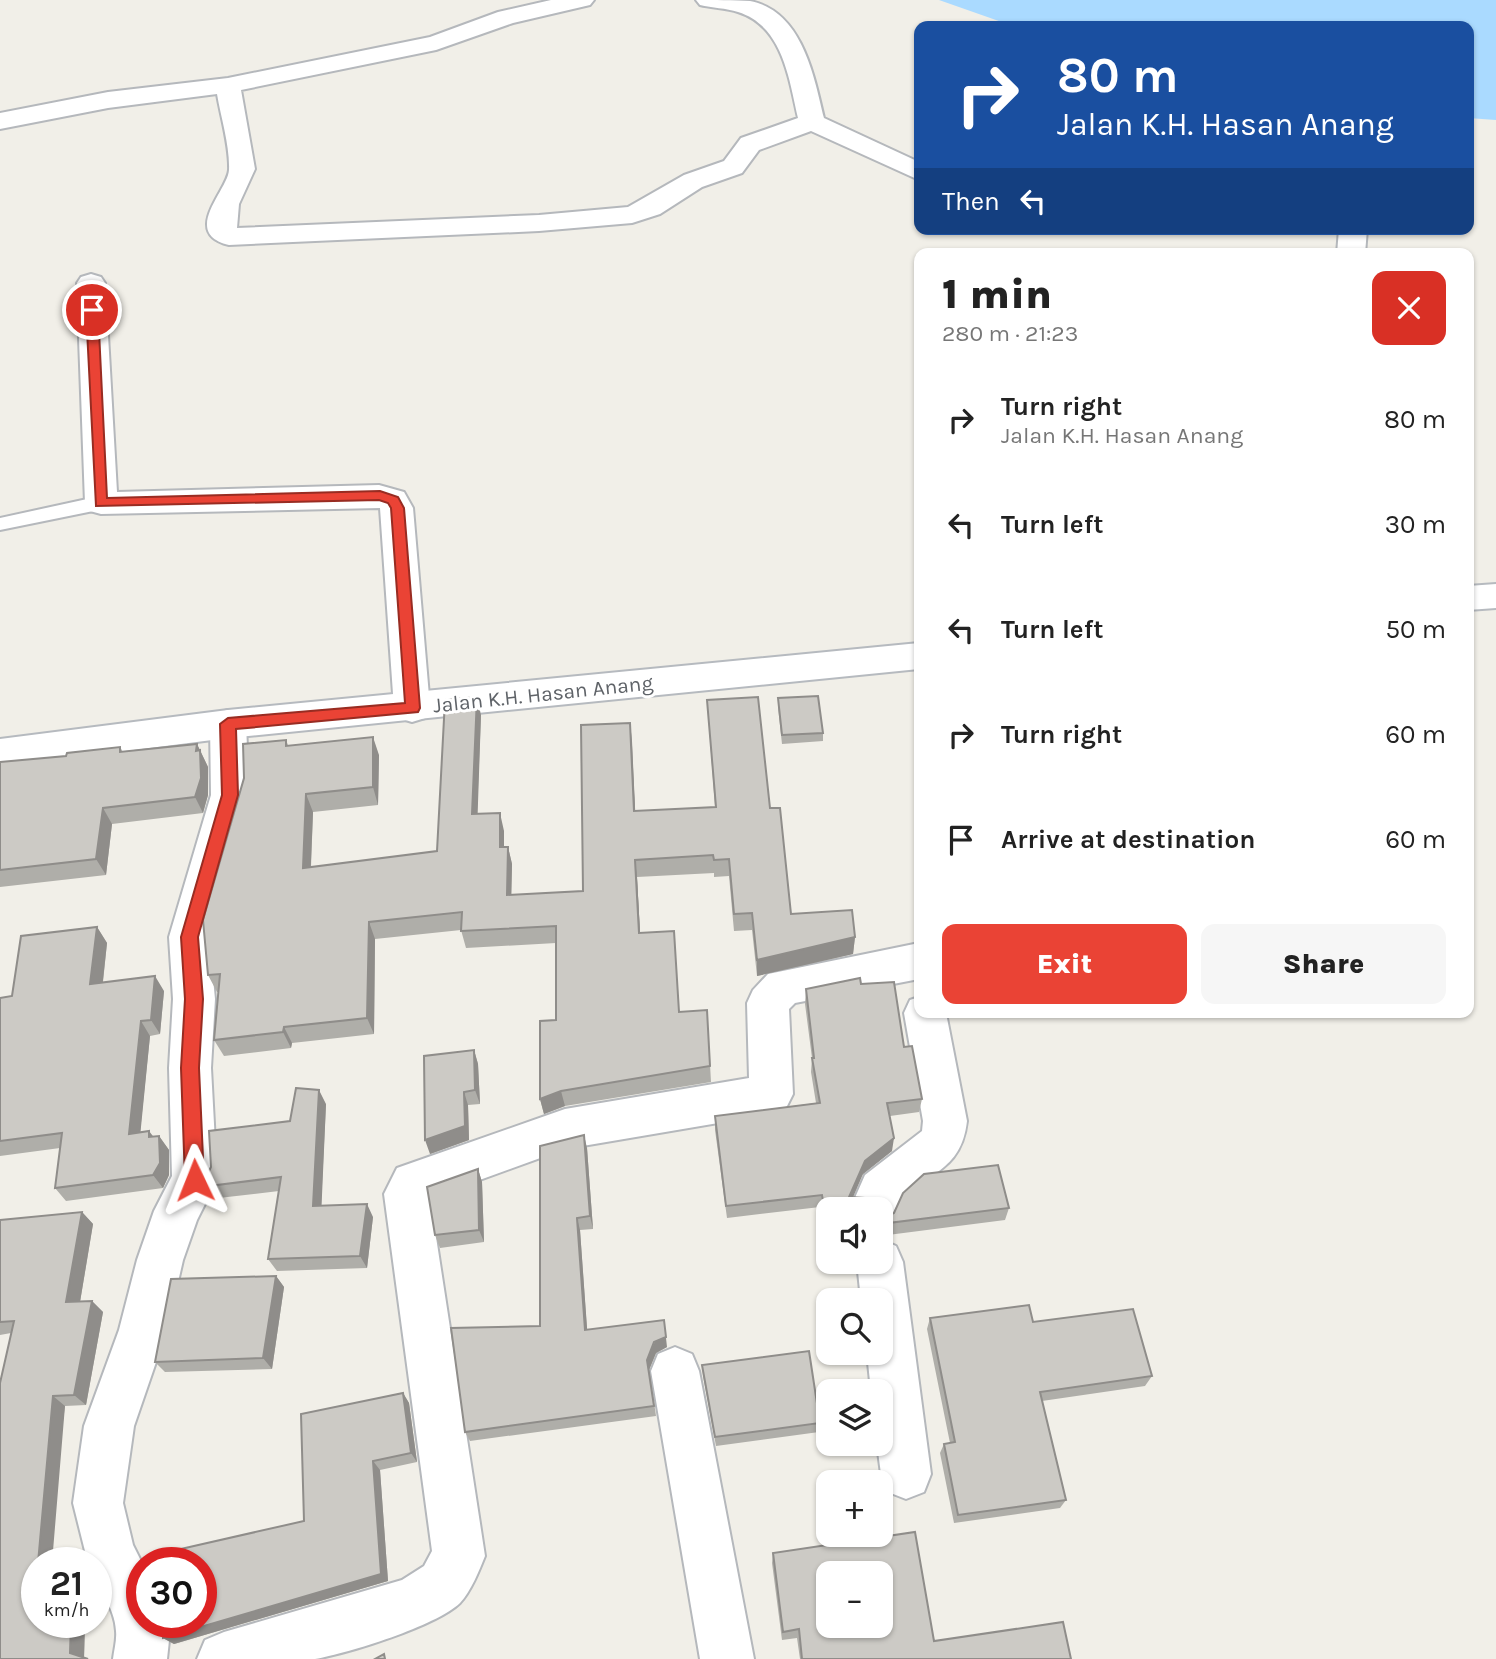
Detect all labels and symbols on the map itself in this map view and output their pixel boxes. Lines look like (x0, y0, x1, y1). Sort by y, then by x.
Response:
pin (62, 280, 122, 340)
street label: Jalan K.H. Hasan Anang (432, 670, 654, 717)
position arrow (158, 1143, 232, 1217)
speed limit sign: 30 (126, 1547, 217, 1638)

